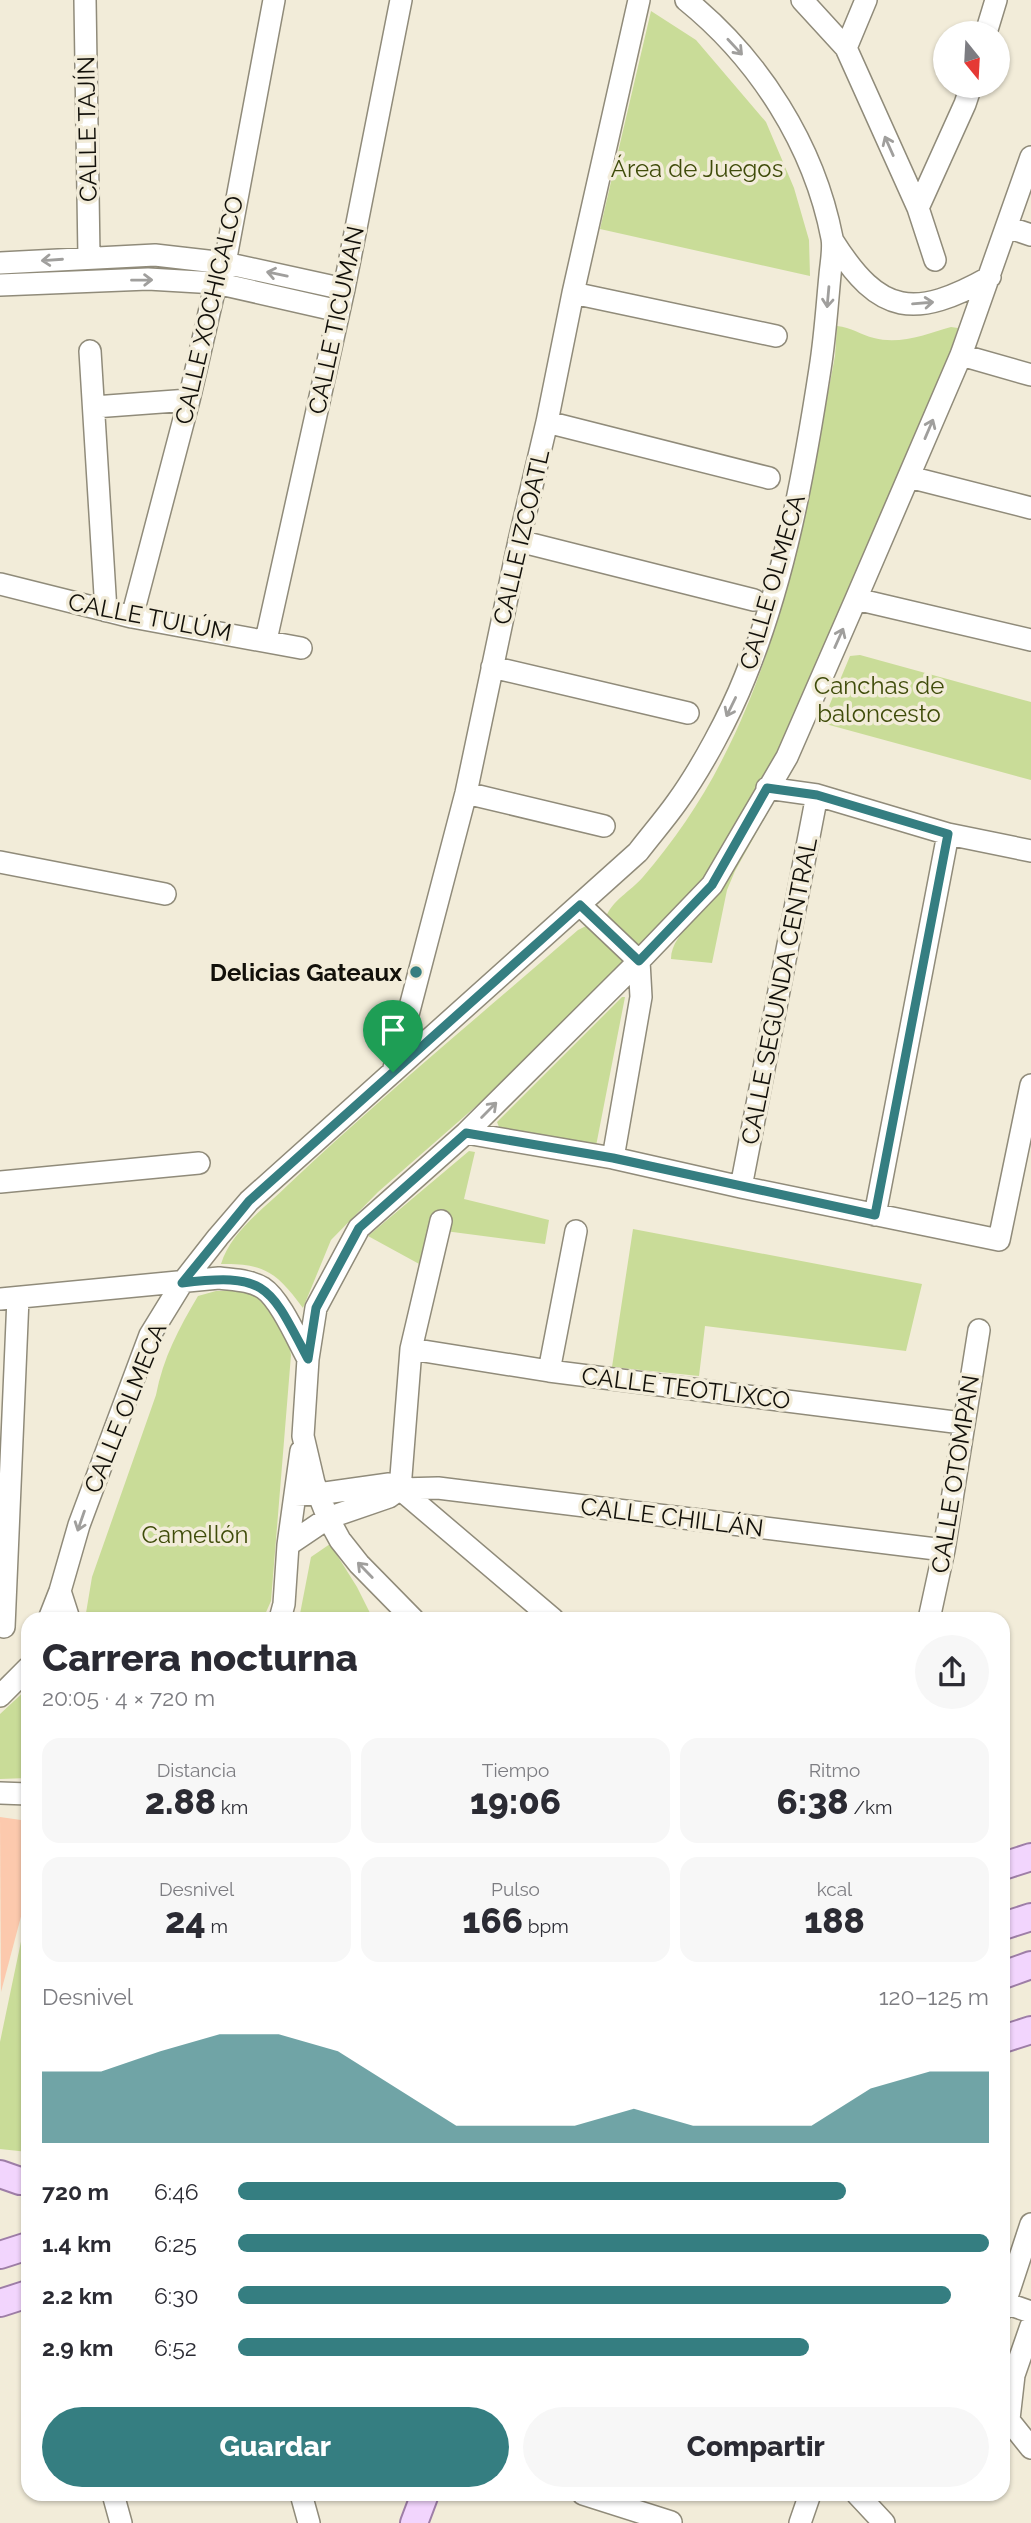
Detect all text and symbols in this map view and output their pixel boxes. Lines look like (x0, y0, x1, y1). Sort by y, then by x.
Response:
north arrow (933, 21, 1010, 98)
map controls (933, 21, 1010, 98)
one-way arrow (727, 38, 744, 55)
street label: CALLE TAJÍN (71, 56, 103, 202)
one-way arrow (882, 136, 895, 157)
park label: Área de Juegos (611, 154, 783, 183)
street label: CALLE XOCHICALCO (169, 193, 249, 427)
street label: CALLE TICUMAN (302, 223, 370, 417)
one-way arrow (41, 254, 63, 267)
one-way arrow (266, 267, 289, 281)
one-way arrow (130, 273, 153, 287)
one-way arrow (821, 285, 834, 308)
one-way arrow (911, 296, 934, 309)
one-way arrow (924, 419, 937, 440)
street label: CALLE IZCOATL (487, 447, 555, 627)
street label: CALLE OLMECA (733, 491, 811, 673)
street label: CALLE TULÚM (66, 587, 234, 647)
one-way arrow (833, 627, 846, 649)
park label: Canchas de baloncesto (814, 671, 944, 728)
one-way arrow (723, 696, 737, 717)
street label: CALLE SEGUNDA CENTRAL (735, 835, 823, 1147)
place label: Delicias Gateaux (210, 958, 402, 987)
marker: Delicias Gateaux (408, 964, 424, 980)
pin (363, 1000, 423, 1072)
icon: arrive (374, 1011, 412, 1049)
one-way arrow (481, 1102, 498, 1119)
street label: CALLE OLMECA (78, 1319, 172, 1497)
street label: CALLE TEOTLIXCO (580, 1361, 792, 1415)
street label: CALLE OTOMPAN (925, 1373, 985, 1575)
street label: CALLE CHILLÁN (579, 1491, 765, 1543)
one-way arrow (74, 1510, 87, 1532)
park label: Camellón (141, 1520, 249, 1549)
one-way arrow (357, 1562, 374, 1579)
text: Carrera nocturna (42, 1635, 358, 1680)
button: share (915, 1635, 989, 1709)
text: 20:05 · 4 × 720 m (42, 1684, 215, 1711)
text: Distancia (157, 1759, 236, 1781)
text: Tiempo (482, 1759, 549, 1781)
text: Ritmo (809, 1759, 860, 1781)
text: 2.88 (145, 1781, 216, 1822)
text: 19:06 (470, 1781, 561, 1822)
text: 6:38 (777, 1781, 849, 1822)
text: km (216, 1796, 248, 1818)
text: /km (849, 1796, 892, 1818)
text: Desnivel (159, 1878, 234, 1900)
text: Pulso (491, 1878, 540, 1900)
text: kcal (817, 1878, 852, 1900)
text: 24 (165, 1900, 206, 1941)
text: 166 (462, 1900, 523, 1941)
text: 188 (804, 1900, 865, 1941)
text: m (206, 1915, 228, 1937)
text: bpm (523, 1915, 569, 1937)
text: Desnivel (42, 1983, 133, 2010)
text: 120–125 m (879, 1983, 989, 2010)
text: 720 m (42, 2178, 109, 2205)
text: 6:46 (154, 2178, 199, 2205)
text: 1.4 km (42, 2230, 111, 2257)
text: 6:25 (154, 2230, 197, 2257)
text: 2.2 km (42, 2282, 113, 2309)
text: 6:30 (154, 2282, 199, 2309)
text: 2.9 km (42, 2334, 113, 2361)
text: 6:52 (154, 2334, 197, 2361)
button: Guardar (42, 2407, 509, 2487)
button: Compartir (523, 2407, 989, 2487)

